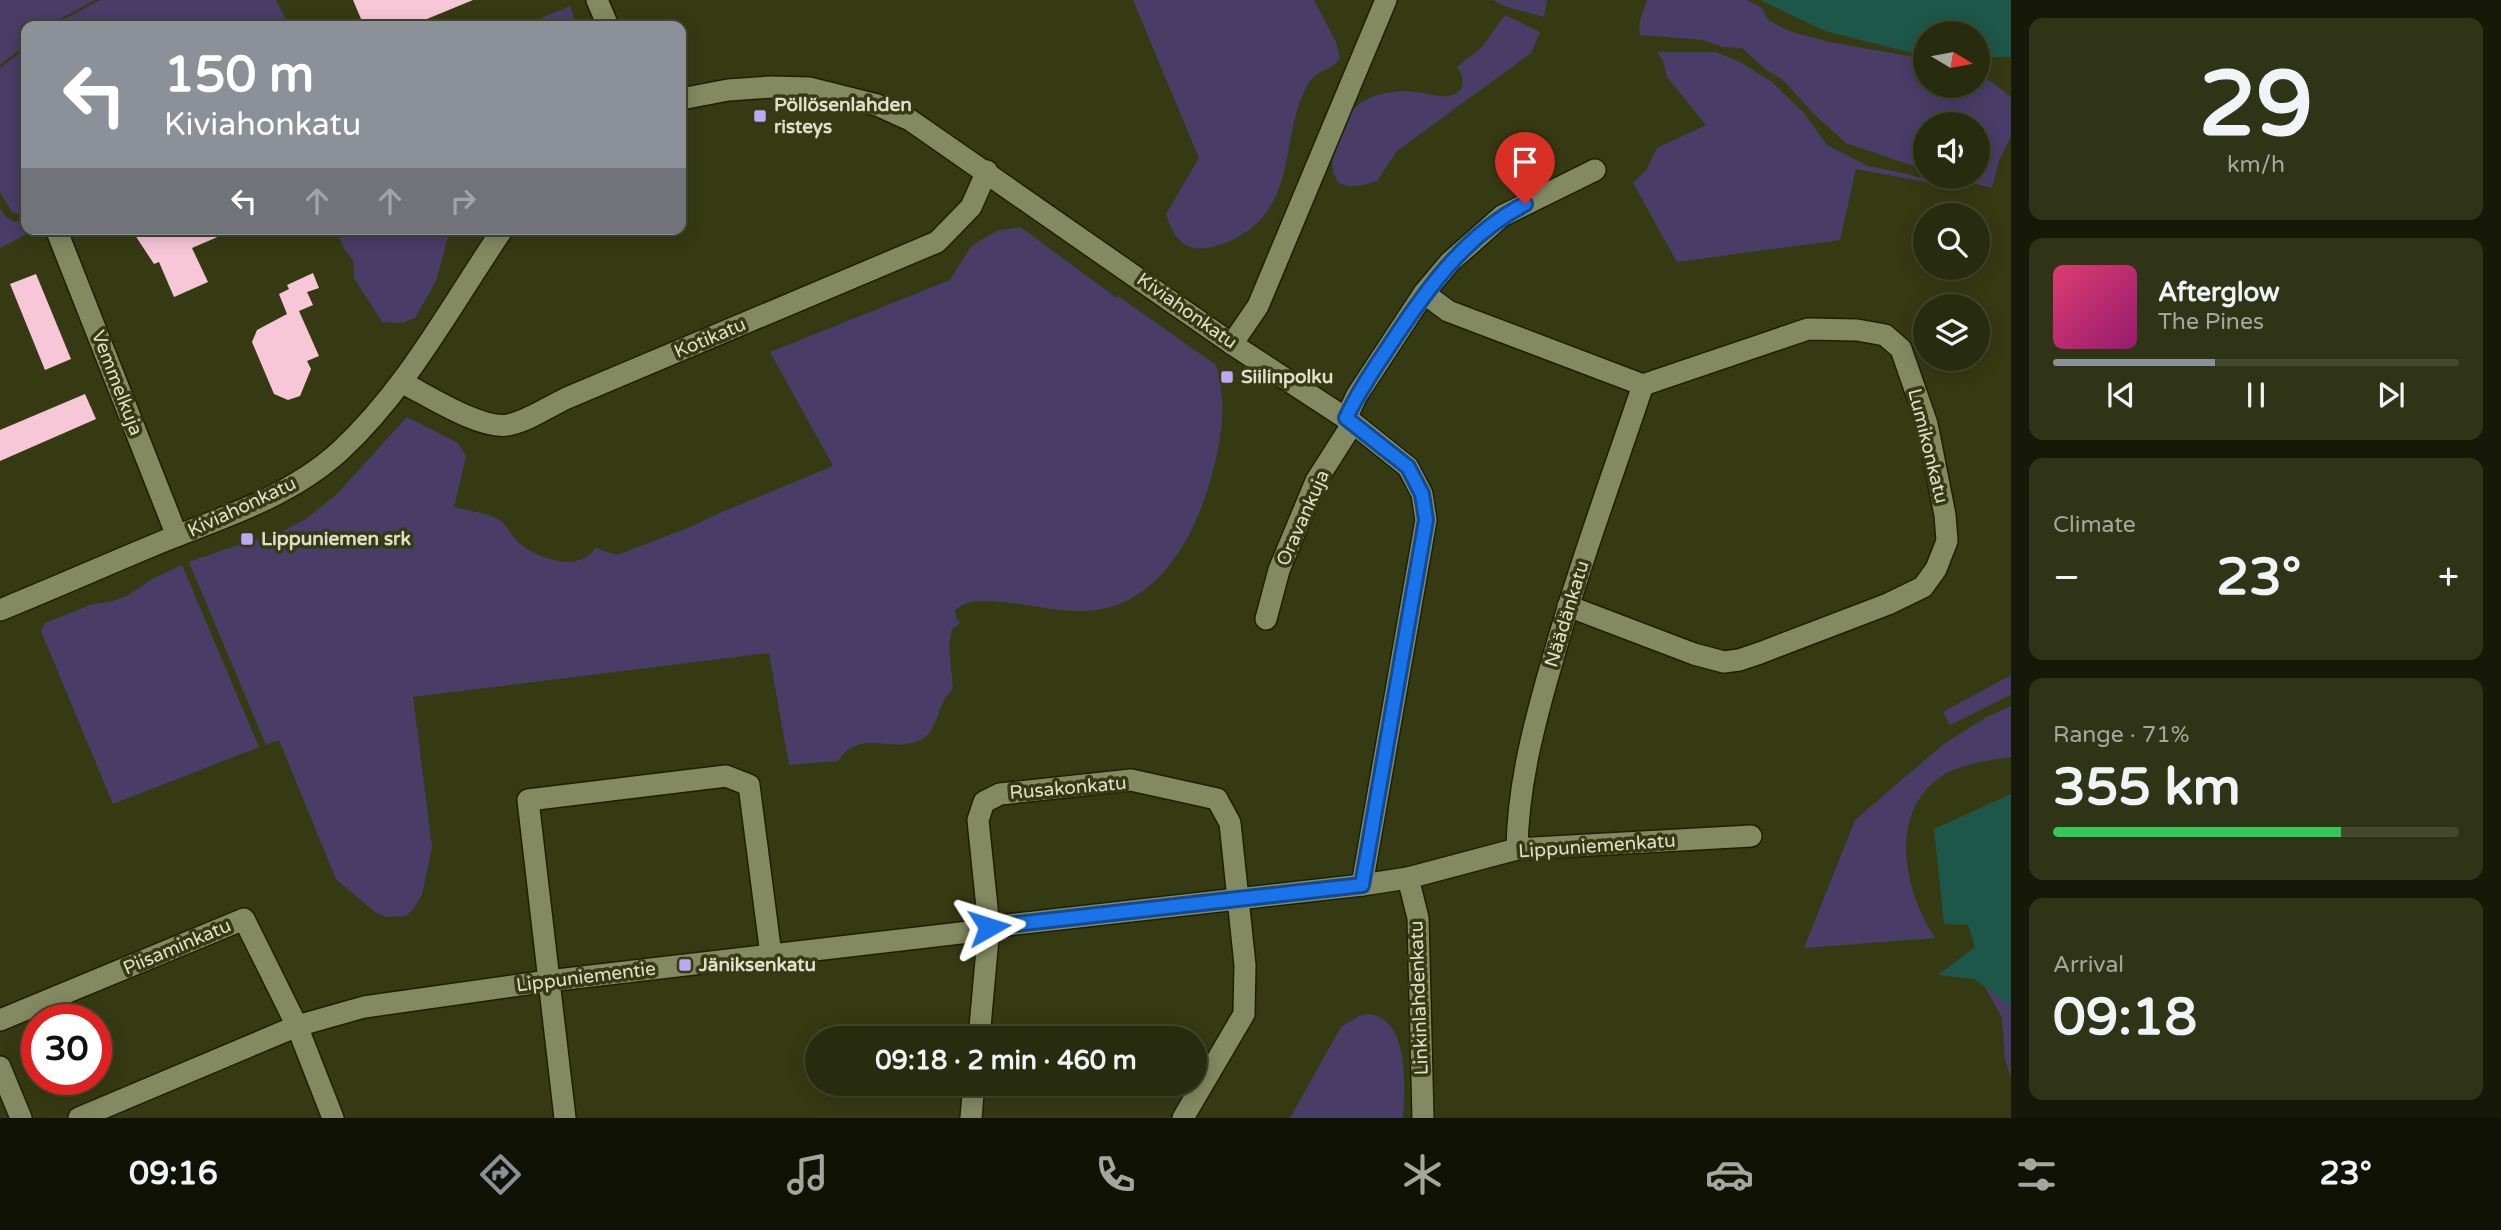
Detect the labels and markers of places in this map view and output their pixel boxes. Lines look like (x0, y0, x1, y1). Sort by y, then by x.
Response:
place label: Pöllösenlahden risteys (774, 94, 912, 139)
marker: Pöllösenlahden risteys (752, 108, 768, 124)
pin (1495, 132, 1555, 204)
place label: Siilinpolku (1241, 366, 1333, 389)
marker: Siilinpolku (1219, 369, 1235, 385)
place label: Lippuniemen srk (261, 528, 411, 551)
marker: Lippuniemen srk (239, 531, 255, 547)
place label: Jäniksenkatu (698, 954, 816, 976)
marker: Jäniksenkatu (677, 957, 693, 973)

